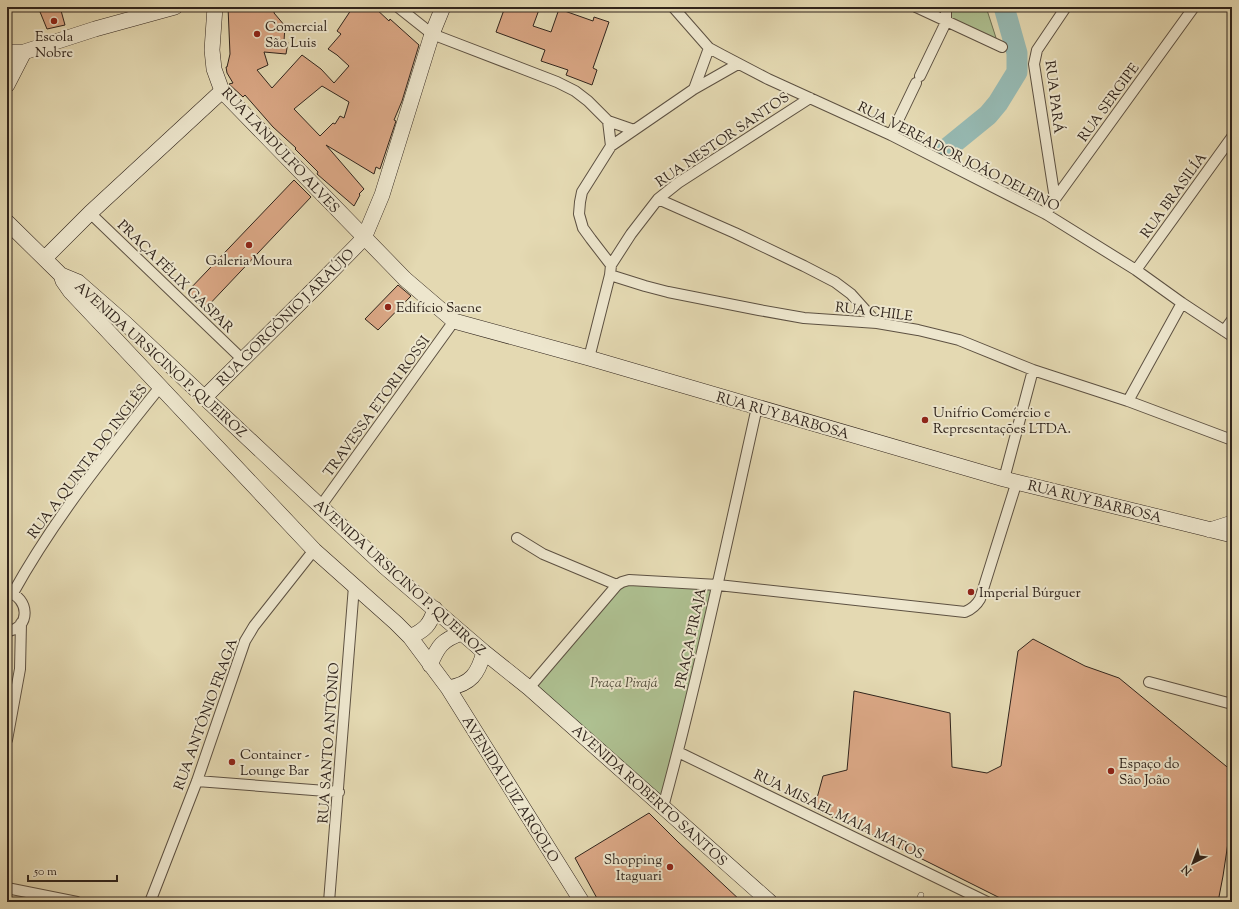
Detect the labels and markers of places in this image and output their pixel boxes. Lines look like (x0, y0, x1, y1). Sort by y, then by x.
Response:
marker: Escola Nobre (49, 16, 59, 26)
place label: Comercial São Luis (265, 18, 328, 54)
place label: Escola Nobre (35, 28, 74, 64)
marker: Comercial São Luis (252, 29, 262, 39)
marker: Galeria Moura (244, 240, 254, 250)
place label: Galeria Moura (206, 252, 293, 272)
place label: Edifício Saene (396, 299, 482, 319)
marker: Edifício Saene (383, 302, 393, 312)
place label: Unifrio Comércio e Representações LTDA. (933, 404, 1071, 440)
marker: Unifrio Comércio e Representações LTDA. (920, 415, 930, 425)
place label: Imperial Búrguer (979, 584, 1081, 604)
marker: Imperial Búrguer (966, 587, 976, 597)
place label: Container - Lounge Bar (240, 746, 310, 782)
place label: Espaço do São João (1119, 755, 1180, 791)
marker: Container - Lounge Bar (227, 757, 237, 767)
marker: Espaço do São João (1106, 766, 1116, 776)
place label: Shopping Itaguari (604, 851, 662, 887)
marker: Shopping Itaguari (665, 862, 675, 872)

